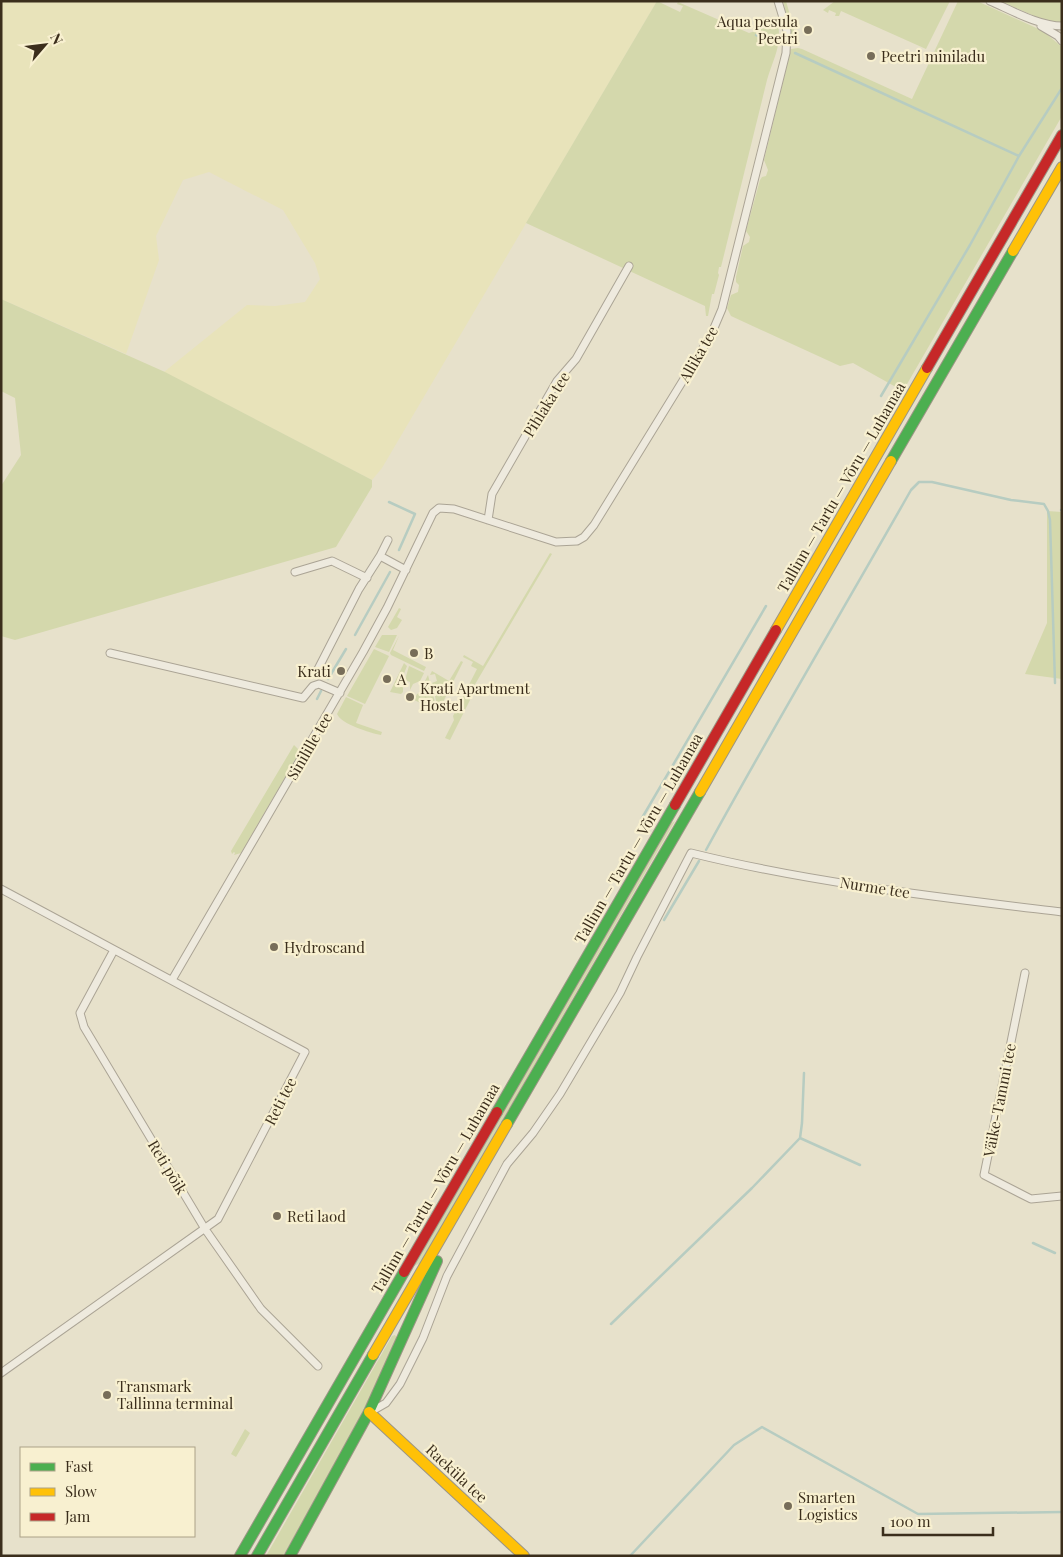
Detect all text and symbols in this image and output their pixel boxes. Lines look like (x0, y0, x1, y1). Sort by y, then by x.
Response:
place label: Aqua pesula Peetri (716, 11, 799, 48)
north arrow (20, 20, 70, 70)
marker: Aqua pesula Peetri (802, 24, 814, 36)
text: N (46, 30, 68, 48)
place label: Peetri miniladu (881, 46, 985, 66)
marker: Peetri miniladu (865, 50, 877, 62)
street label: Allika tee (673, 322, 722, 387)
street label: Pihlaka tee (518, 368, 574, 440)
street label: Tallinn — Tartu — Võru — Luhamaa (773, 378, 910, 596)
place label: B (424, 643, 433, 663)
marker: B (408, 647, 420, 659)
place label: Krati (297, 661, 332, 681)
marker: Krati (335, 665, 347, 677)
place label: A (396, 669, 407, 689)
marker: A (381, 673, 393, 685)
place label: Krati Apartment Hostel (420, 678, 530, 715)
marker: Krati Apartment Hostel (404, 691, 416, 703)
street label: Sinilille tee (282, 709, 336, 783)
street label: Tallinn — Tartu — Võru — Luhamaa (570, 729, 707, 947)
street label: Nurme tee (839, 872, 911, 902)
place label: Hydroscand (284, 937, 365, 957)
marker: Hydroscand (268, 941, 280, 953)
street label: Väike-Tammi tee (978, 1042, 1020, 1159)
street label: Reti tee (260, 1074, 300, 1128)
street label: Tallinn — Tartu — Võru — Luhamaa (367, 1079, 504, 1297)
street label: Reti põik (144, 1136, 192, 1199)
place label: Reti laod (287, 1206, 346, 1226)
marker: Reti laod (271, 1210, 283, 1222)
place label: Transmark Tallinna terminal (117, 1376, 233, 1413)
marker: Transmark Tallinna terminal (101, 1389, 113, 1401)
street label: Raeküla tee (422, 1439, 492, 1507)
legend (20, 1447, 195, 1537)
text: Fast (65, 1456, 94, 1476)
text: Slow (65, 1481, 97, 1501)
place label: Smarten Logistics (798, 1487, 858, 1524)
marker: Smarten Logistics (782, 1500, 794, 1512)
scale bar (883, 1504, 993, 1536)
text: Jam (64, 1506, 91, 1526)
text: 100 m (890, 1511, 931, 1531)

